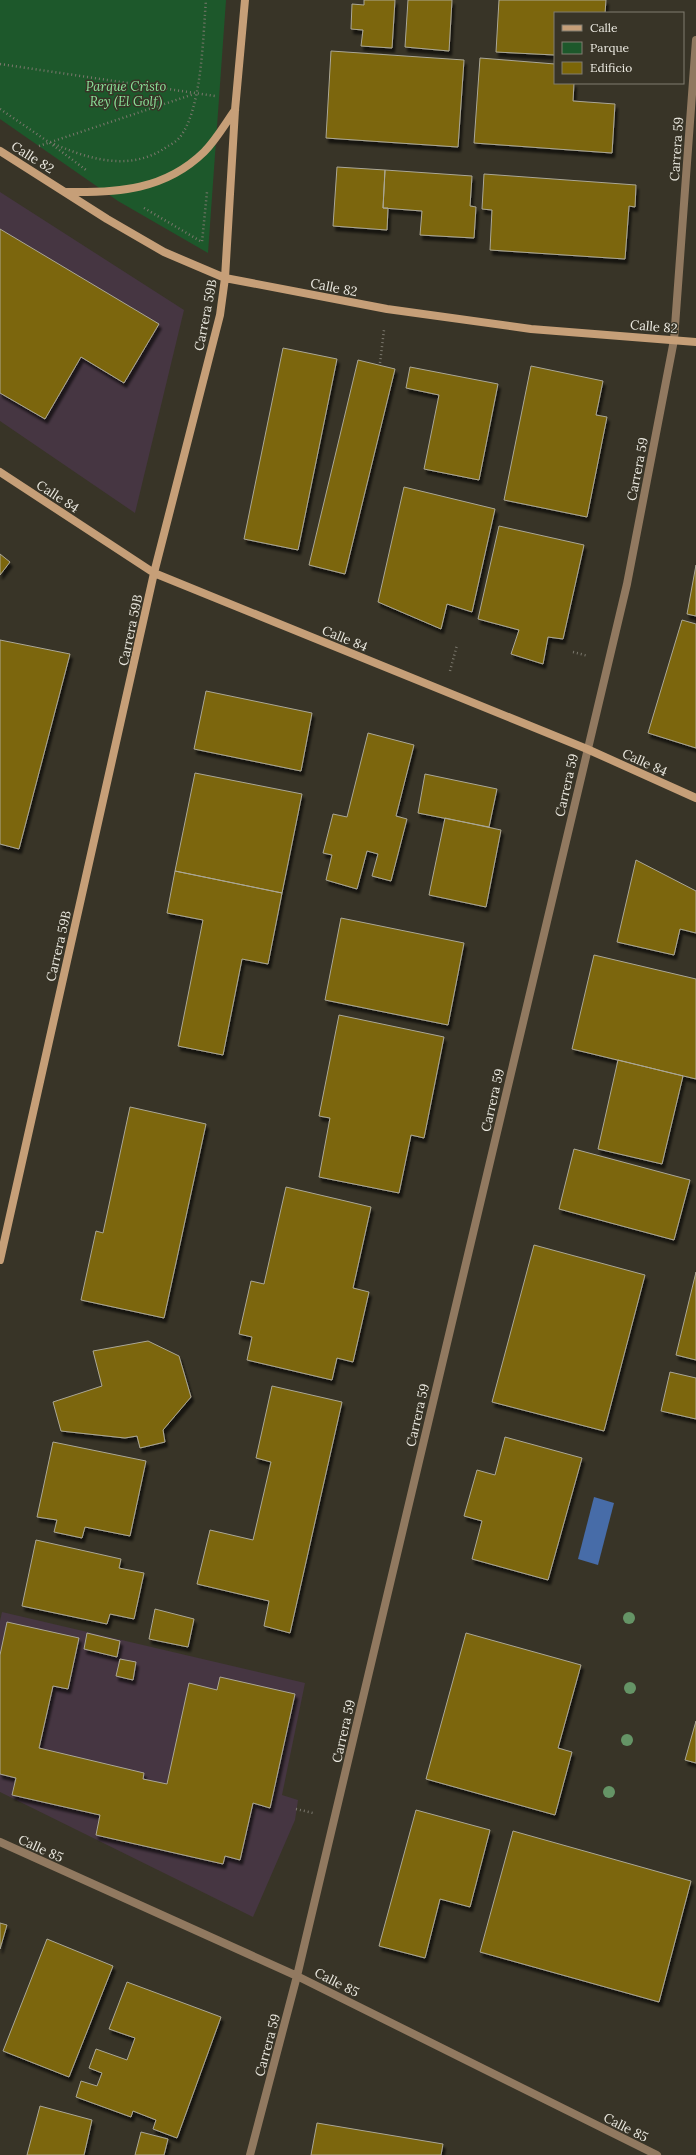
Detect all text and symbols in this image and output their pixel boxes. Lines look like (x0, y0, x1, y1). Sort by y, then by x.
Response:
legend (554, 12, 684, 84)
text: Calle (590, 20, 618, 35)
text: Parque (590, 40, 630, 55)
text: Edificio (590, 60, 632, 75)
park label: Parque Cristo Rey (El Golf) (86, 78, 167, 110)
street label: Carrera 59 (666, 116, 687, 182)
street label: Calle 82 (8, 138, 57, 177)
street label: Calle 82 (309, 275, 359, 300)
street label: Carrera 59B (190, 278, 221, 352)
street label: Calle 82 (629, 316, 678, 337)
street label: Carrera 59 (623, 436, 652, 502)
street label: Calle 84 (33, 476, 82, 517)
street label: Carrera 59B (115, 593, 146, 667)
street label: Calle 84 (320, 622, 370, 655)
street label: Calle 84 (620, 745, 670, 780)
street label: Carrera 59 (551, 752, 582, 818)
street label: Carrera 59B (42, 909, 75, 983)
street label: Carrera 59 (477, 1067, 508, 1133)
street label: Carrera 59 (402, 1382, 433, 1448)
street label: Carrera 59 (328, 1698, 359, 1764)
street label: Calle 85 (16, 1831, 66, 1866)
street label: Calle 85 (312, 1964, 362, 2001)
street label: Carrera 59 (251, 2012, 284, 2078)
street label: Calle 85 (601, 2109, 651, 2146)

